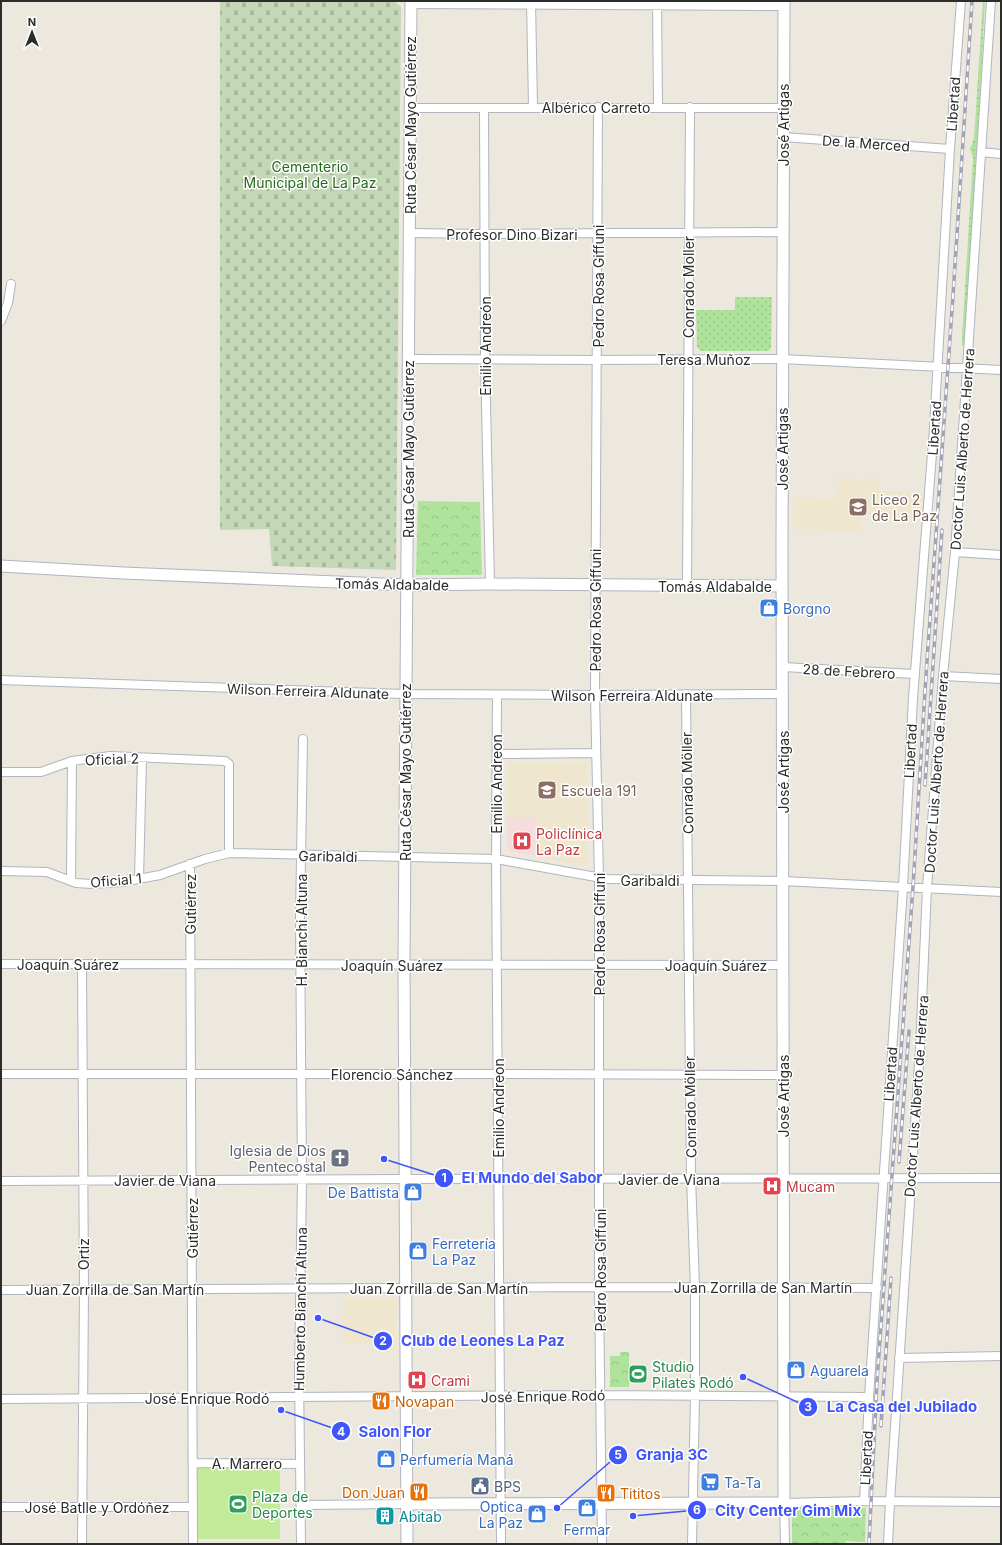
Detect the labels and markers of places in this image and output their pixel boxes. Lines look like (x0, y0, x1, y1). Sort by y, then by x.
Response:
place label: Liceo 2 de La Paz (872, 491, 937, 524)
school or university icon: Liceo 2 de La Paz (847, 496, 869, 518)
shop icon: Borgno (758, 597, 780, 619)
place label: Borgno (783, 600, 831, 617)
school or university icon: Escuela 191 (536, 779, 558, 801)
place label: Escuela 191 (561, 782, 637, 799)
place label: Policlínica La Paz (536, 825, 602, 858)
hospital icon: Policlínica La Paz (511, 830, 533, 852)
place label: Iglesia de Dios Pentecostal (230, 1142, 326, 1175)
church icon: Iglesia de Dios Pentecostal (329, 1147, 351, 1169)
callout: El Mundo del Sabor (434, 1164, 611, 1191)
hospital icon: Mucam (761, 1175, 783, 1197)
place label: Mucam (786, 1178, 835, 1195)
shop icon: De Battista (402, 1181, 424, 1203)
place label: De Battista (328, 1184, 399, 1201)
place label: Ferretería La Paz (432, 1235, 496, 1268)
shop icon: Ferretería La Paz (407, 1240, 429, 1262)
callout: Club de Leones La Paz (373, 1327, 573, 1354)
place label: Studio Pilates Rodó (652, 1358, 734, 1391)
shop icon: Aguarela (785, 1359, 807, 1381)
place label: Aguarela (810, 1362, 869, 1379)
sports icon: Studio Pilates Rodó (627, 1363, 649, 1385)
hospital icon: Crami (406, 1369, 428, 1391)
place label: Crami (431, 1372, 470, 1389)
restaurant icon: Novapan (370, 1390, 392, 1412)
place label: Novapan (395, 1393, 454, 1410)
callout: La Casa del Jubilado (798, 1393, 985, 1420)
callout: Salon Flor (331, 1418, 440, 1445)
callout: Granja 3C (608, 1441, 717, 1468)
shop icon: Perfumería Maná (375, 1448, 397, 1470)
place label: Perfumería Maná (400, 1451, 514, 1468)
supermarket icon: Ta-Ta (699, 1471, 721, 1493)
place label: Ta-Ta (724, 1474, 761, 1491)
public building icon: BPS (469, 1475, 491, 1497)
place label: BPS (494, 1478, 521, 1495)
restaurant icon: Don Juan (408, 1481, 430, 1503)
restaurant icon: Tititos (595, 1482, 617, 1504)
place label: Don Juan (342, 1484, 405, 1501)
place label: Tititos (620, 1485, 661, 1502)
place label: Plaza de Deportes (252, 1488, 313, 1521)
sports icon: Plaza de Deportes (227, 1493, 249, 1515)
shop icon: Fermar (576, 1497, 598, 1519)
callout: City Center Gim Mix (687, 1497, 869, 1524)
place label: Optica La Paz (479, 1498, 523, 1531)
shop icon: Optica La Paz (526, 1503, 548, 1525)
building icon: Abitab (374, 1505, 396, 1527)
place label: Abitab (399, 1508, 442, 1525)
place label: Fermar (564, 1521, 610, 1538)

